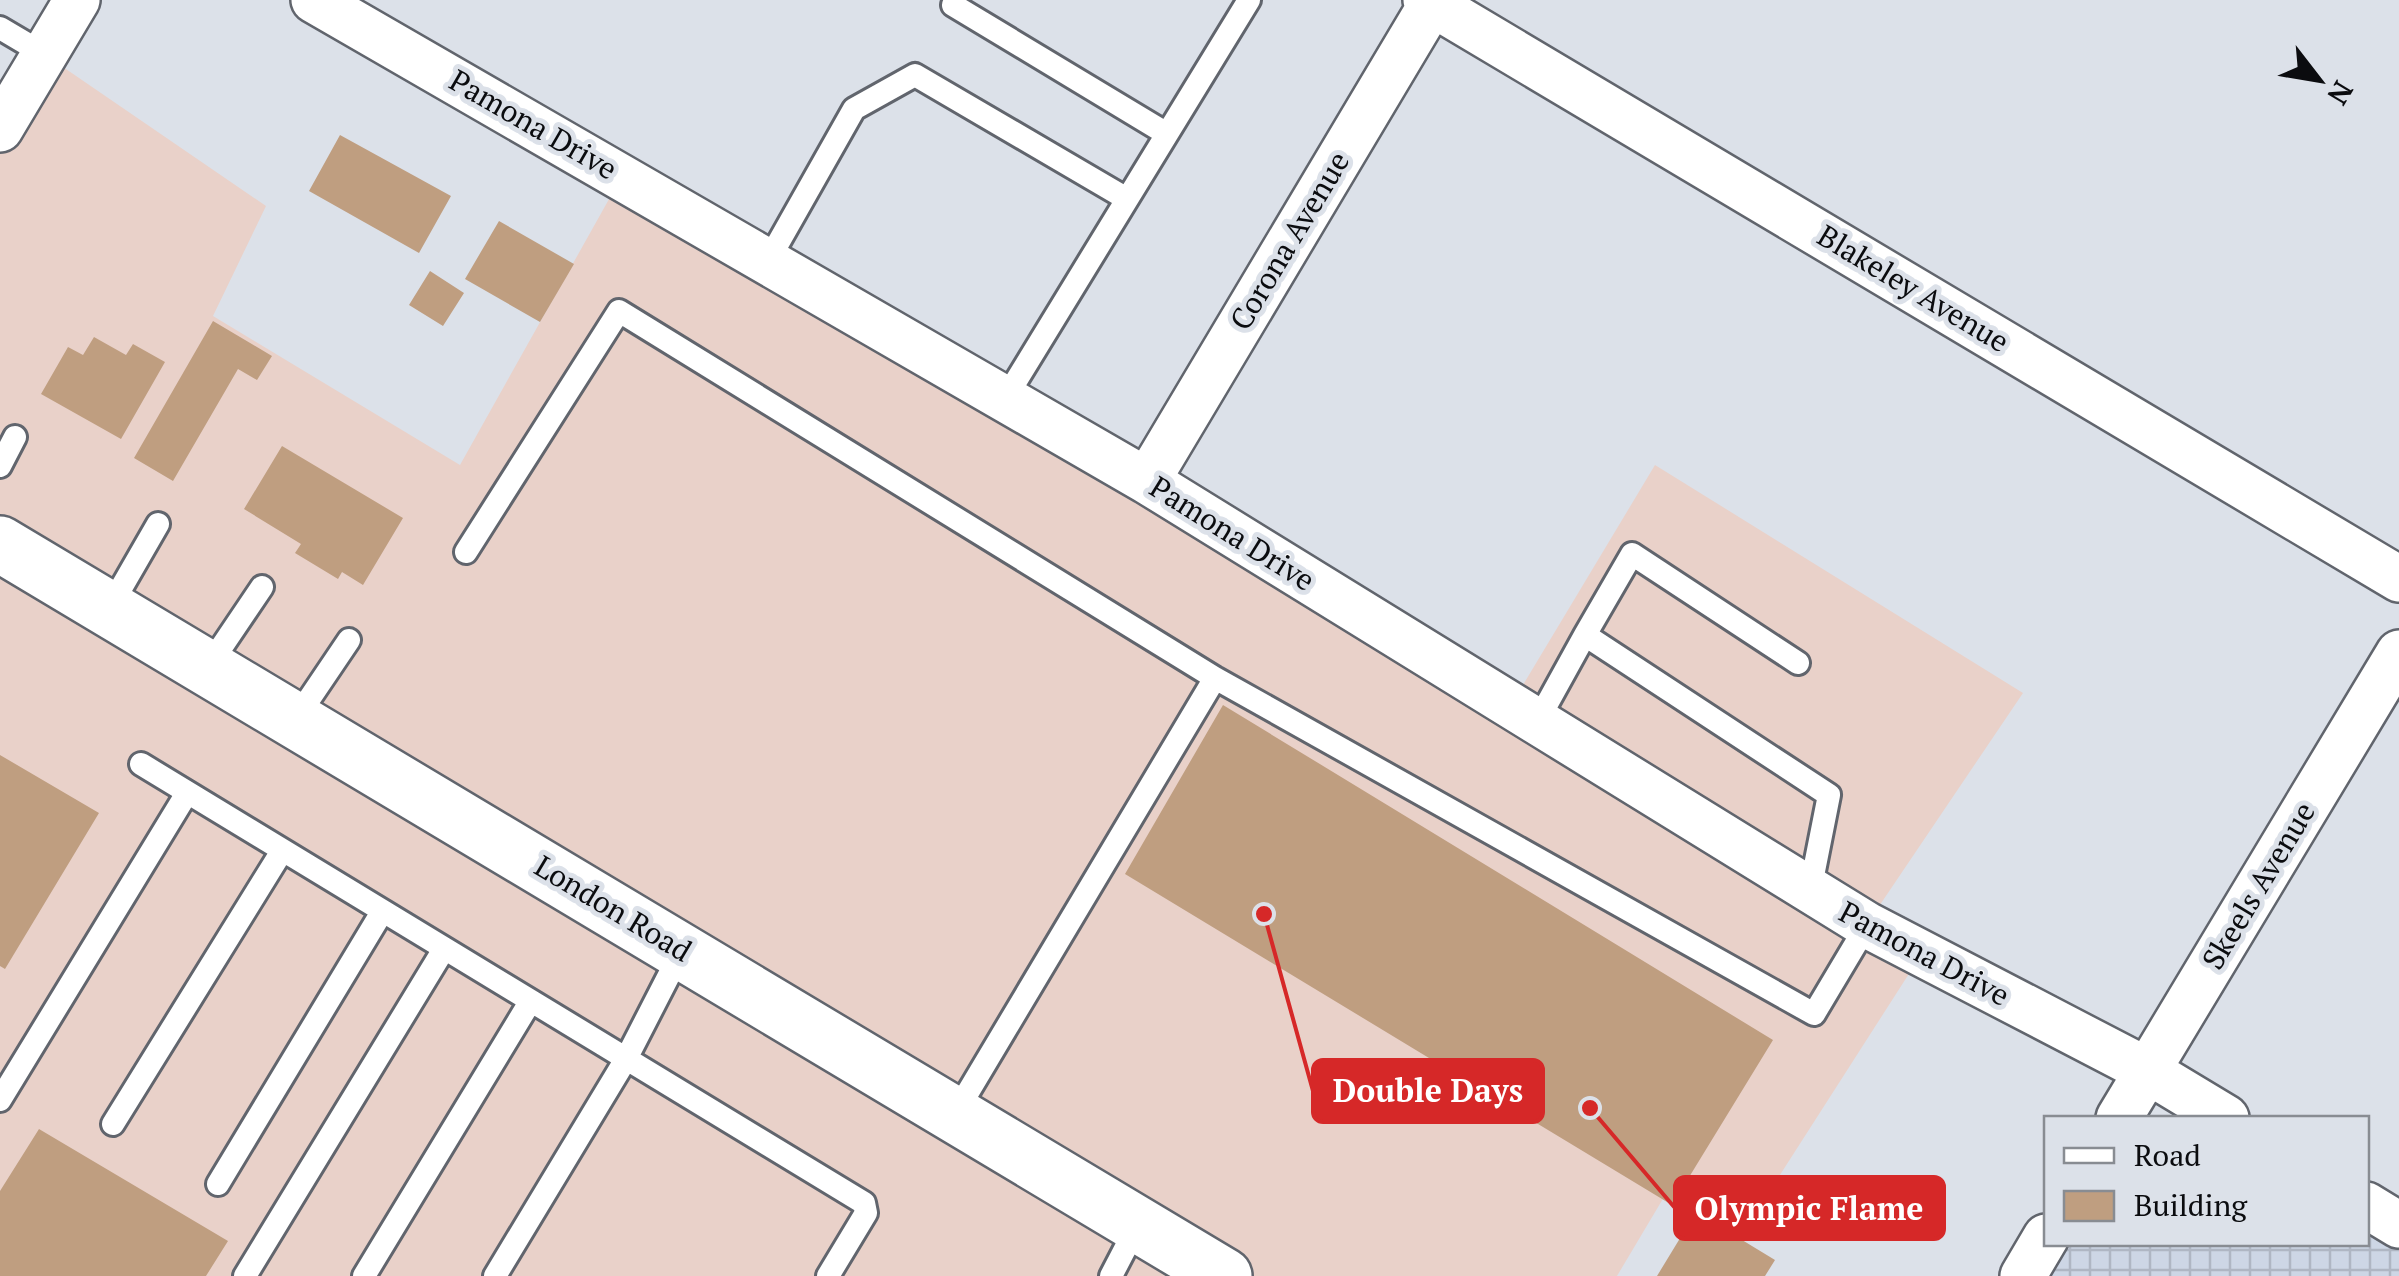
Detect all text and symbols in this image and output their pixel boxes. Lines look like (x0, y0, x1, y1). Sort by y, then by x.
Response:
north arrow (2269, 30, 2369, 130)
street label: Pamona Drive (442, 60, 625, 188)
text: N (2320, 75, 2362, 112)
street label: Corona Avenue (1220, 144, 1358, 337)
street label: Blakeley Avenue (1810, 215, 2017, 361)
street label: Pamona Drive (1143, 467, 1323, 600)
street label: Skeels Avenue (2192, 794, 2324, 977)
street label: London Road (528, 846, 699, 971)
street label: Pamona Drive (1832, 891, 2017, 1015)
callout: Double Days (1313, 1060, 1543, 1122)
text: Double Days (1333, 1069, 1523, 1111)
legend (2044, 1116, 2369, 1246)
text: Road (2134, 1135, 2201, 1175)
callout: Olympic Flame (1675, 1177, 1944, 1239)
text: Building (2134, 1185, 2248, 1225)
text: Olympic Flame (1694, 1187, 1924, 1229)

